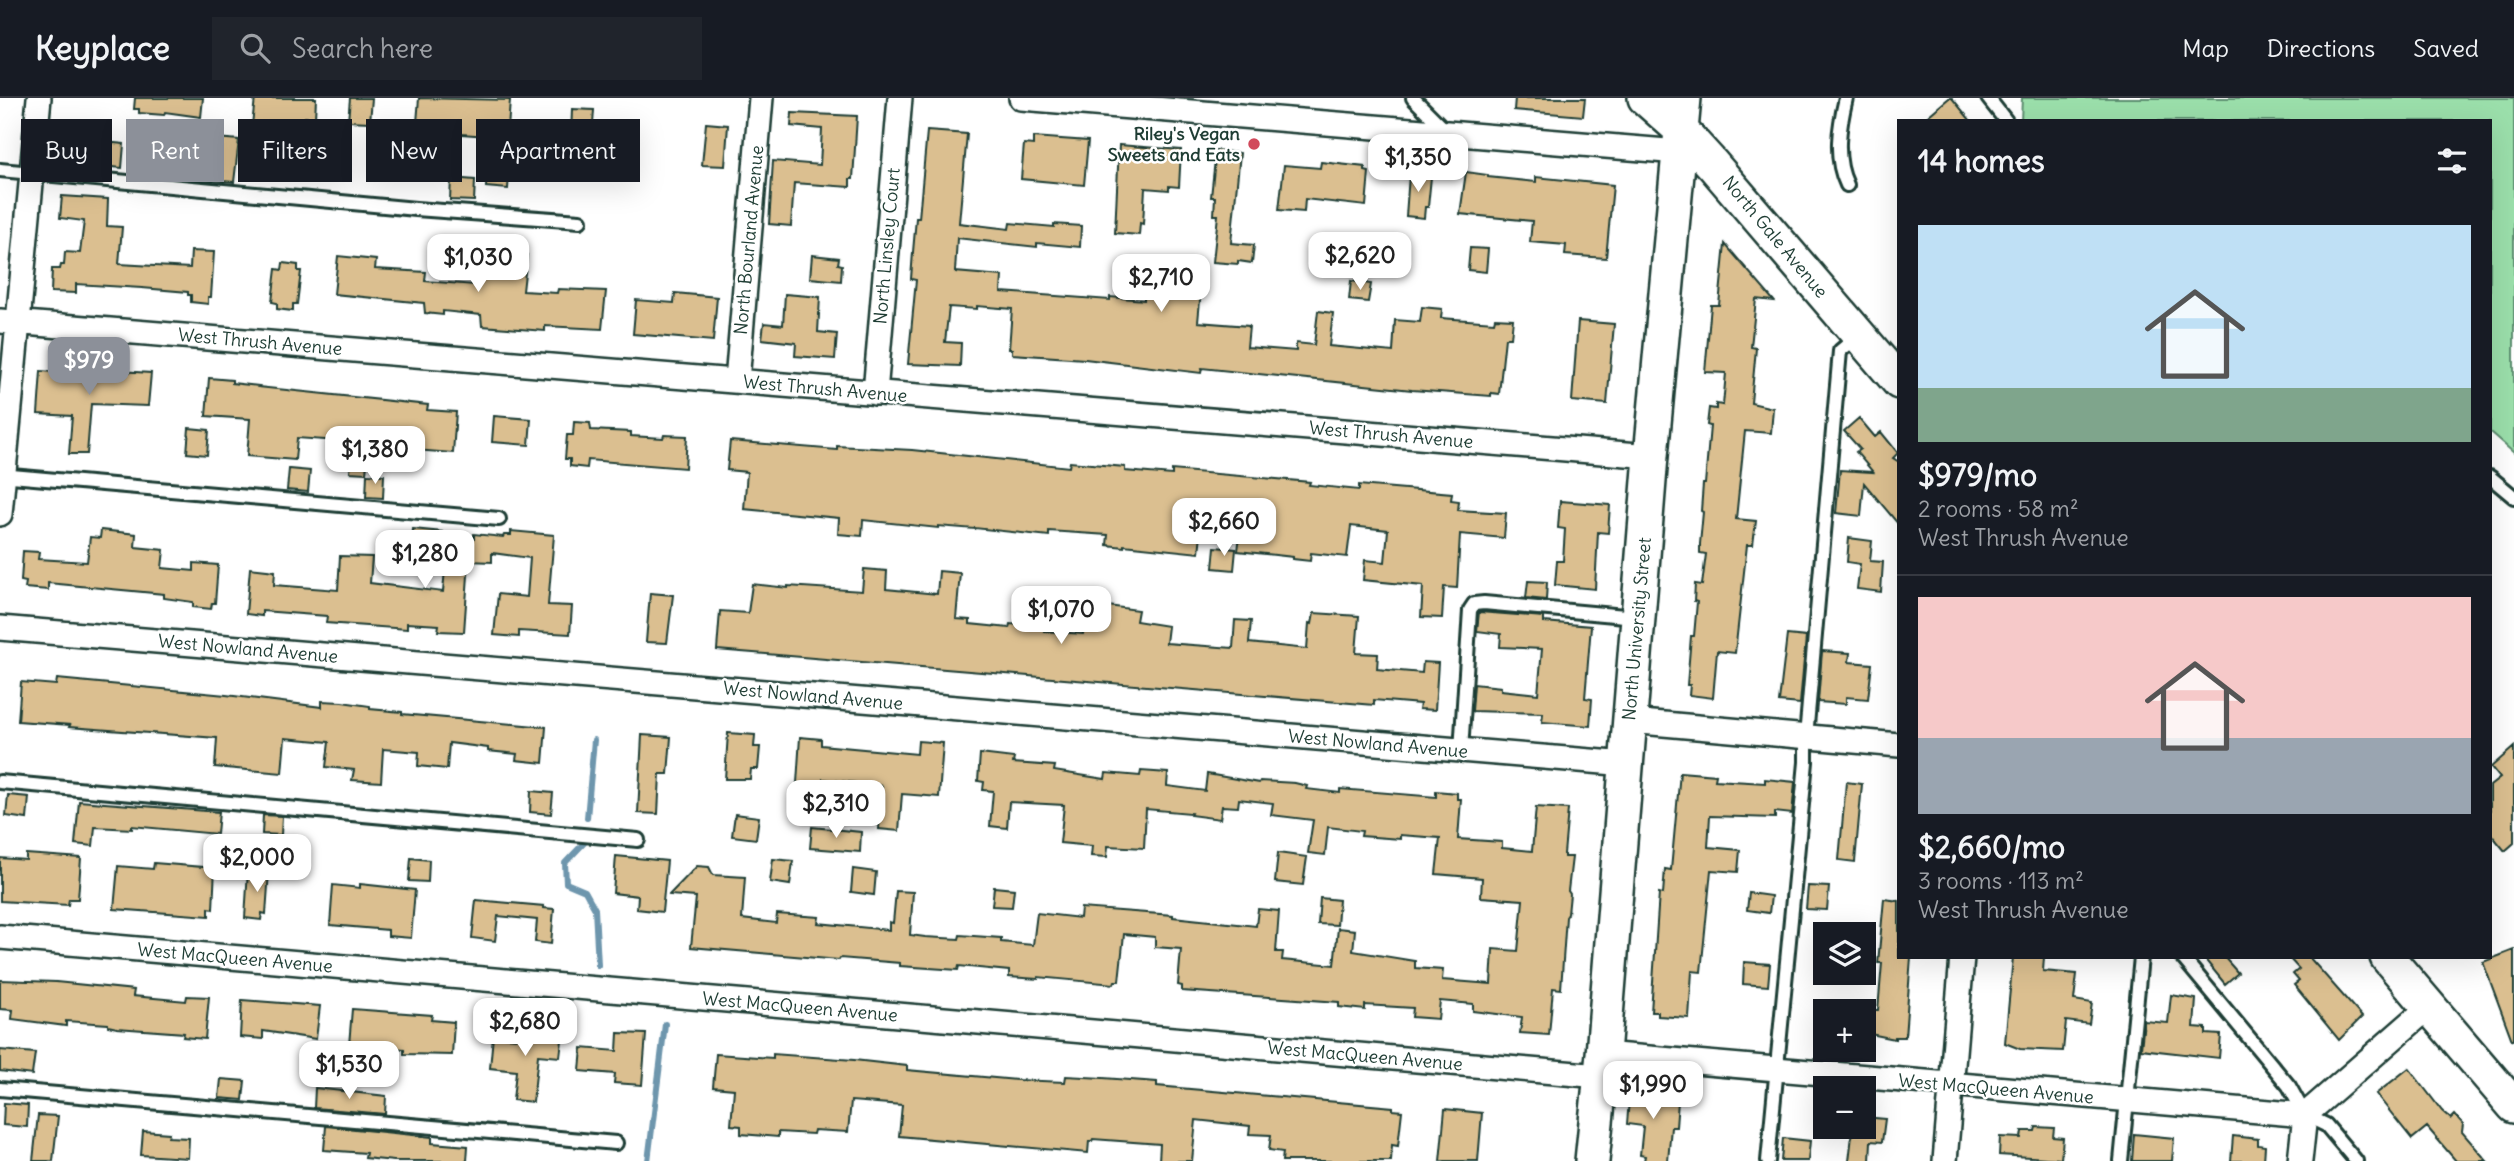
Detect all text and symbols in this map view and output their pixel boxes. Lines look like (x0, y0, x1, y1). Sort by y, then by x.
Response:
search box (212, 17, 702, 80)
text: Keyplace (35, 27, 170, 69)
icon: search (236, 29, 274, 67)
text: Search here (292, 32, 433, 65)
text: Map (2182, 33, 2229, 63)
text: Directions (2267, 33, 2375, 63)
text: Saved (2413, 33, 2479, 63)
chip: Buy (21, 119, 112, 182)
chip: Rent (126, 119, 224, 182)
chip: Filters (238, 119, 352, 182)
chip: New (366, 119, 462, 182)
chip: Apartment (476, 119, 640, 182)
place label: Riley's Vegan Sweets and Eats (1108, 122, 1241, 166)
pin: $1,350 (1361, 134, 1475, 194)
marker: Riley's Vegan Sweets and Eats (1246, 136, 1262, 152)
text: $1,350 (1384, 142, 1452, 171)
text: 14 homes (1918, 142, 2045, 180)
icon: filters (2433, 142, 2471, 180)
street label: North Bourland Avenue (729, 144, 768, 336)
street label: North Linsley Court (868, 167, 905, 325)
street label: North Gale Avenue (1718, 171, 1833, 302)
pin: $2,620 (1303, 232, 1417, 292)
pin: $1,030 (421, 234, 535, 294)
text: $2,620 (1324, 240, 1396, 269)
text: $1,030 (443, 242, 513, 271)
pin: $2,710 (1104, 254, 1218, 314)
text: $2,710 (1128, 262, 1194, 291)
icon: home (2132, 271, 2258, 397)
street label: West Thrush Avenue (177, 323, 343, 360)
pin: $979 (48, 338, 130, 397)
text: $979 (64, 345, 114, 374)
street label: West Thrush Avenue (742, 370, 908, 407)
street label: West Thrush Avenue (1308, 416, 1474, 453)
pin: $1,380 (318, 426, 432, 486)
text: $1,380 (341, 434, 409, 463)
text: $979/mo (1918, 456, 2037, 494)
text: 2 rooms · 58 m² (1918, 494, 2079, 523)
pin: $2,660 (1167, 498, 1281, 558)
text: $2,660 (1188, 506, 1260, 535)
text: West Thrush Avenue (1918, 523, 2129, 552)
pin: $1,280 (368, 531, 482, 590)
street label: North University Street (1617, 536, 1656, 721)
text: $1,280 (391, 538, 459, 567)
pin: $1,070 (1004, 587, 1118, 646)
text: $1,070 (1027, 594, 1095, 623)
street label: West Nowland Avenue (157, 629, 339, 668)
icon: home (2132, 643, 2258, 769)
street label: West Nowland Avenue (722, 676, 904, 715)
street label: West Nowland Avenue (1287, 724, 1469, 763)
pin: $2,310 (779, 780, 893, 840)
text: $2,310 (802, 788, 870, 817)
text: $2,660/mo (1918, 828, 2065, 866)
pin: $2,000 (200, 834, 314, 894)
text: $2,000 (219, 842, 295, 871)
text: 3 rooms · 113 m² (1918, 866, 2084, 895)
text: West Thrush Avenue (1918, 895, 2129, 924)
map controls (1813, 922, 1876, 1139)
button: layers (1813, 922, 1876, 985)
street label: West MacQueen Avenue (136, 938, 334, 978)
street label: West MacQueen Avenue (701, 987, 899, 1027)
pin: $2,680 (468, 998, 582, 1058)
button: + (1813, 999, 1876, 1062)
text: $2,680 (489, 1006, 561, 1035)
street label: West MacQueen Avenue (1266, 1036, 1464, 1076)
pin: $1,530 (292, 1042, 406, 1101)
text: $1,530 (315, 1049, 383, 1078)
pin: $1,990 (1596, 1062, 1710, 1121)
text: $1,990 (1619, 1069, 1687, 1098)
street label: West MacQueen Avenue (1897, 1069, 2095, 1109)
button: − (1813, 1076, 1876, 1139)

